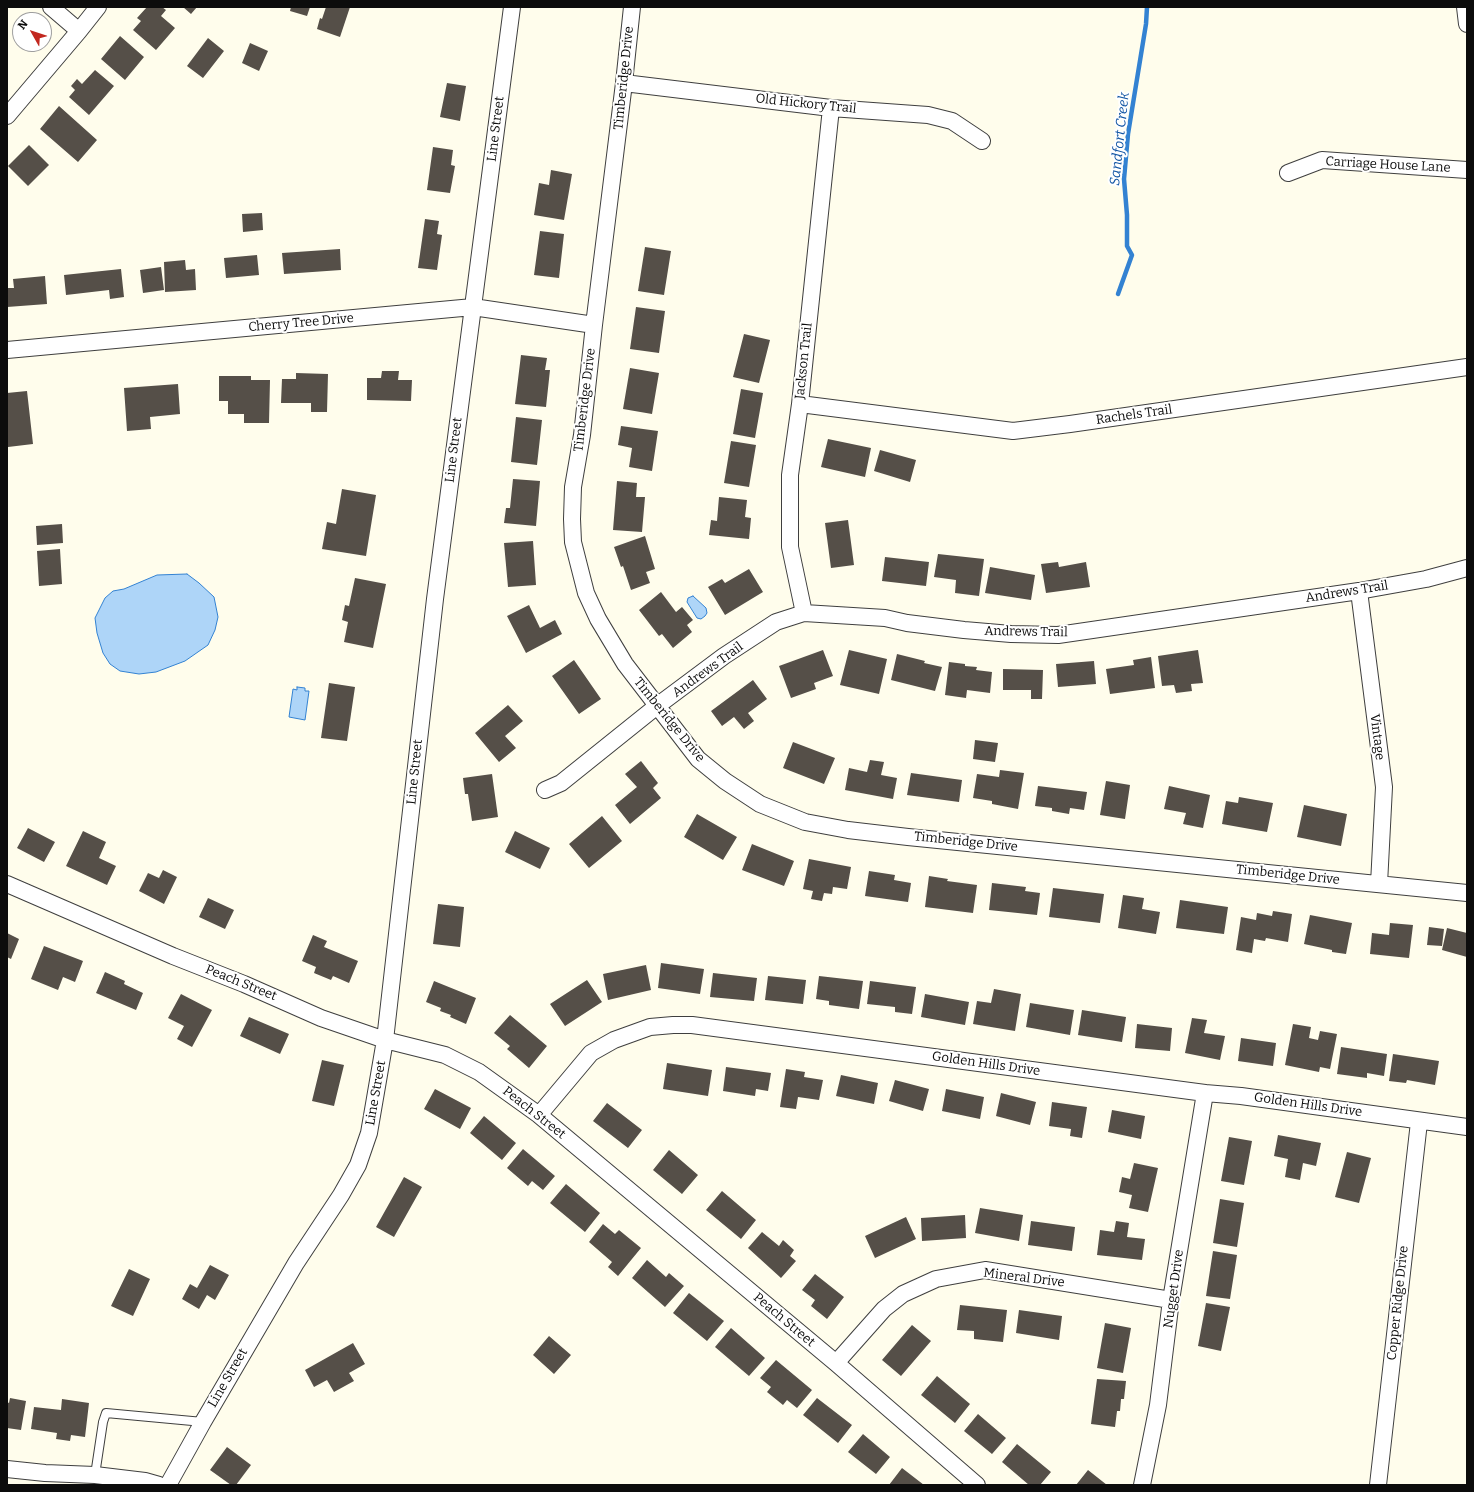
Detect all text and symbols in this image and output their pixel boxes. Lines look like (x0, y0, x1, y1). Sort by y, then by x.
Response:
north arrow (12, 12, 52, 52)
text: N (15, 17, 31, 32)
street label: Timberidge Drive (611, 25, 637, 131)
street label: Old Hickory Trail (755, 91, 857, 117)
water label: Sandfort Creek (1107, 91, 1133, 187)
street label: Line Street (484, 96, 508, 162)
street label: Carriage House Lane (1325, 154, 1451, 176)
street label: Cherry Tree Drive (248, 311, 354, 335)
street label: Jackson Trail (792, 322, 816, 400)
street label: Timberidge Drive (571, 347, 599, 453)
street label: Rachels Trail (1095, 402, 1173, 428)
street label: Line Street (442, 417, 466, 483)
street label: Andrews Trail (1305, 578, 1389, 606)
street label: Andrews Trail (984, 623, 1068, 641)
street label: Andrews Trail (670, 639, 746, 701)
street label: Timberidge Drive (630, 675, 708, 765)
street label: Vintage (1366, 713, 1388, 761)
street label: Line Street (404, 739, 426, 805)
street label: Timberidge Drive (913, 829, 1019, 855)
street label: Timberidge Drive (1235, 862, 1341, 888)
street label: Peach Street (203, 962, 279, 1004)
street label: Golden Hills Drive (931, 1049, 1041, 1079)
street label: Line Street (363, 1059, 389, 1127)
street label: Peach Street (499, 1084, 569, 1142)
street label: Golden Hills Drive (1253, 1090, 1363, 1120)
street label: Copper Ridge Drive (1384, 1245, 1412, 1361)
street label: Nugget Drive (1161, 1249, 1187, 1329)
street label: Mineral Drive (983, 1265, 1065, 1291)
street label: Peach Street (750, 1290, 818, 1350)
street label: Line Street (205, 1346, 251, 1410)

